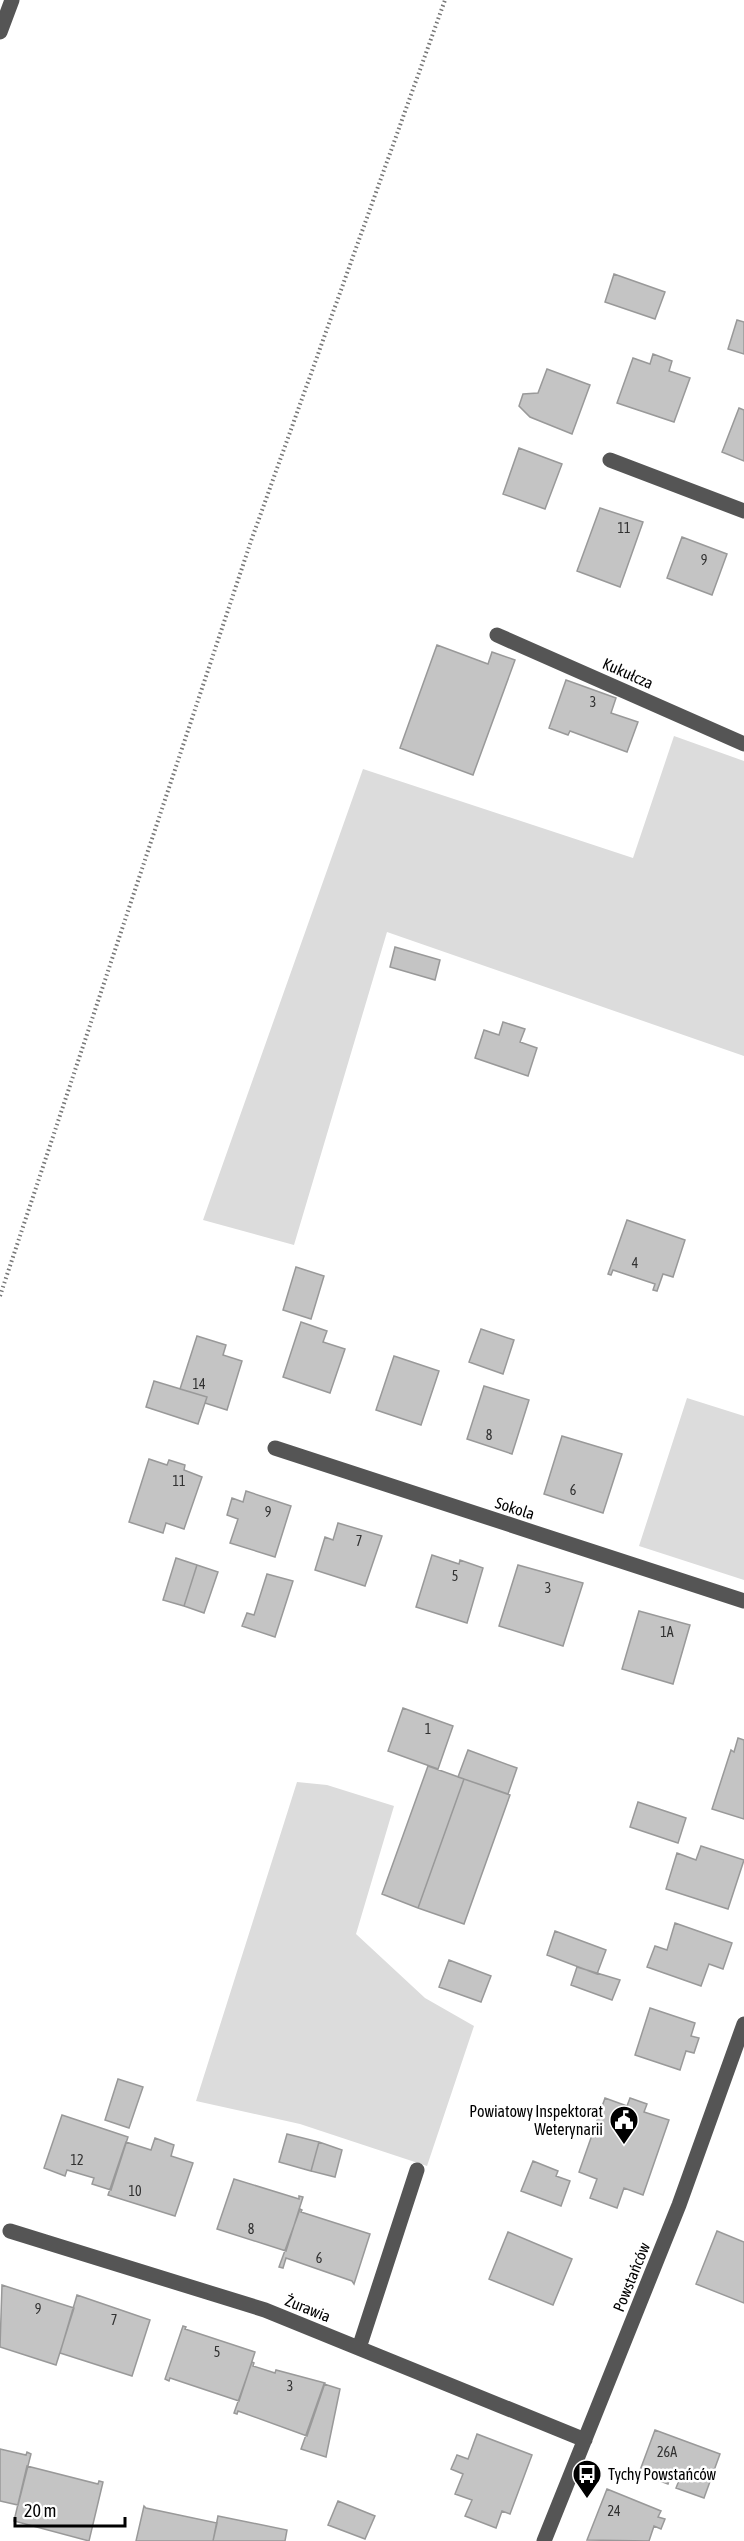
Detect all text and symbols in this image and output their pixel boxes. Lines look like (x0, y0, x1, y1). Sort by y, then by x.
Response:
house number: 11 (617, 520, 631, 536)
house number: 9 (701, 552, 707, 568)
street label: Kukułcza (600, 654, 656, 692)
house number: 3 (590, 694, 596, 710)
house number: 4 (632, 1255, 639, 1271)
house number: 14 (192, 1376, 206, 1392)
house number: 8 (486, 1427, 493, 1443)
house number: 11 (172, 1473, 186, 1489)
house number: 6 (570, 1482, 577, 1498)
street label: Sokola (493, 1493, 537, 1523)
house number: 9 (265, 1504, 271, 1520)
house number: 7 (356, 1533, 362, 1549)
house number: 5 (452, 1568, 458, 1584)
house number: 3 (545, 1580, 551, 1596)
house number: 1A (660, 1624, 674, 1640)
house number: 1 (425, 1721, 431, 1737)
place label: Powiatowy Inspektorat Weterynarii (469, 2102, 603, 2139)
public building icon: Powiatowy Inspektorat Weterynarii (608, 2104, 640, 2146)
house number: 12 (70, 2152, 84, 2168)
house number: 10 (128, 2183, 142, 2199)
house number: 8 (248, 2221, 255, 2237)
street label: Powstańców (609, 2239, 653, 2314)
house number: 6 (316, 2250, 323, 2266)
street label: Żurawia (283, 2291, 333, 2325)
house number: 9 (35, 2301, 41, 2317)
house number: 7 (111, 2312, 117, 2328)
house number: 5 (214, 2344, 220, 2360)
house number: 3 (287, 2378, 293, 2394)
house number: 26A (657, 2444, 677, 2460)
bus stop icon: Tychy Powstańców (571, 2458, 603, 2500)
place label: Tychy Powstańców (608, 2465, 717, 2484)
scale bar (15, 2490, 124, 2528)
text: 20 m (24, 2500, 56, 2521)
house number: 24 (607, 2503, 621, 2519)

